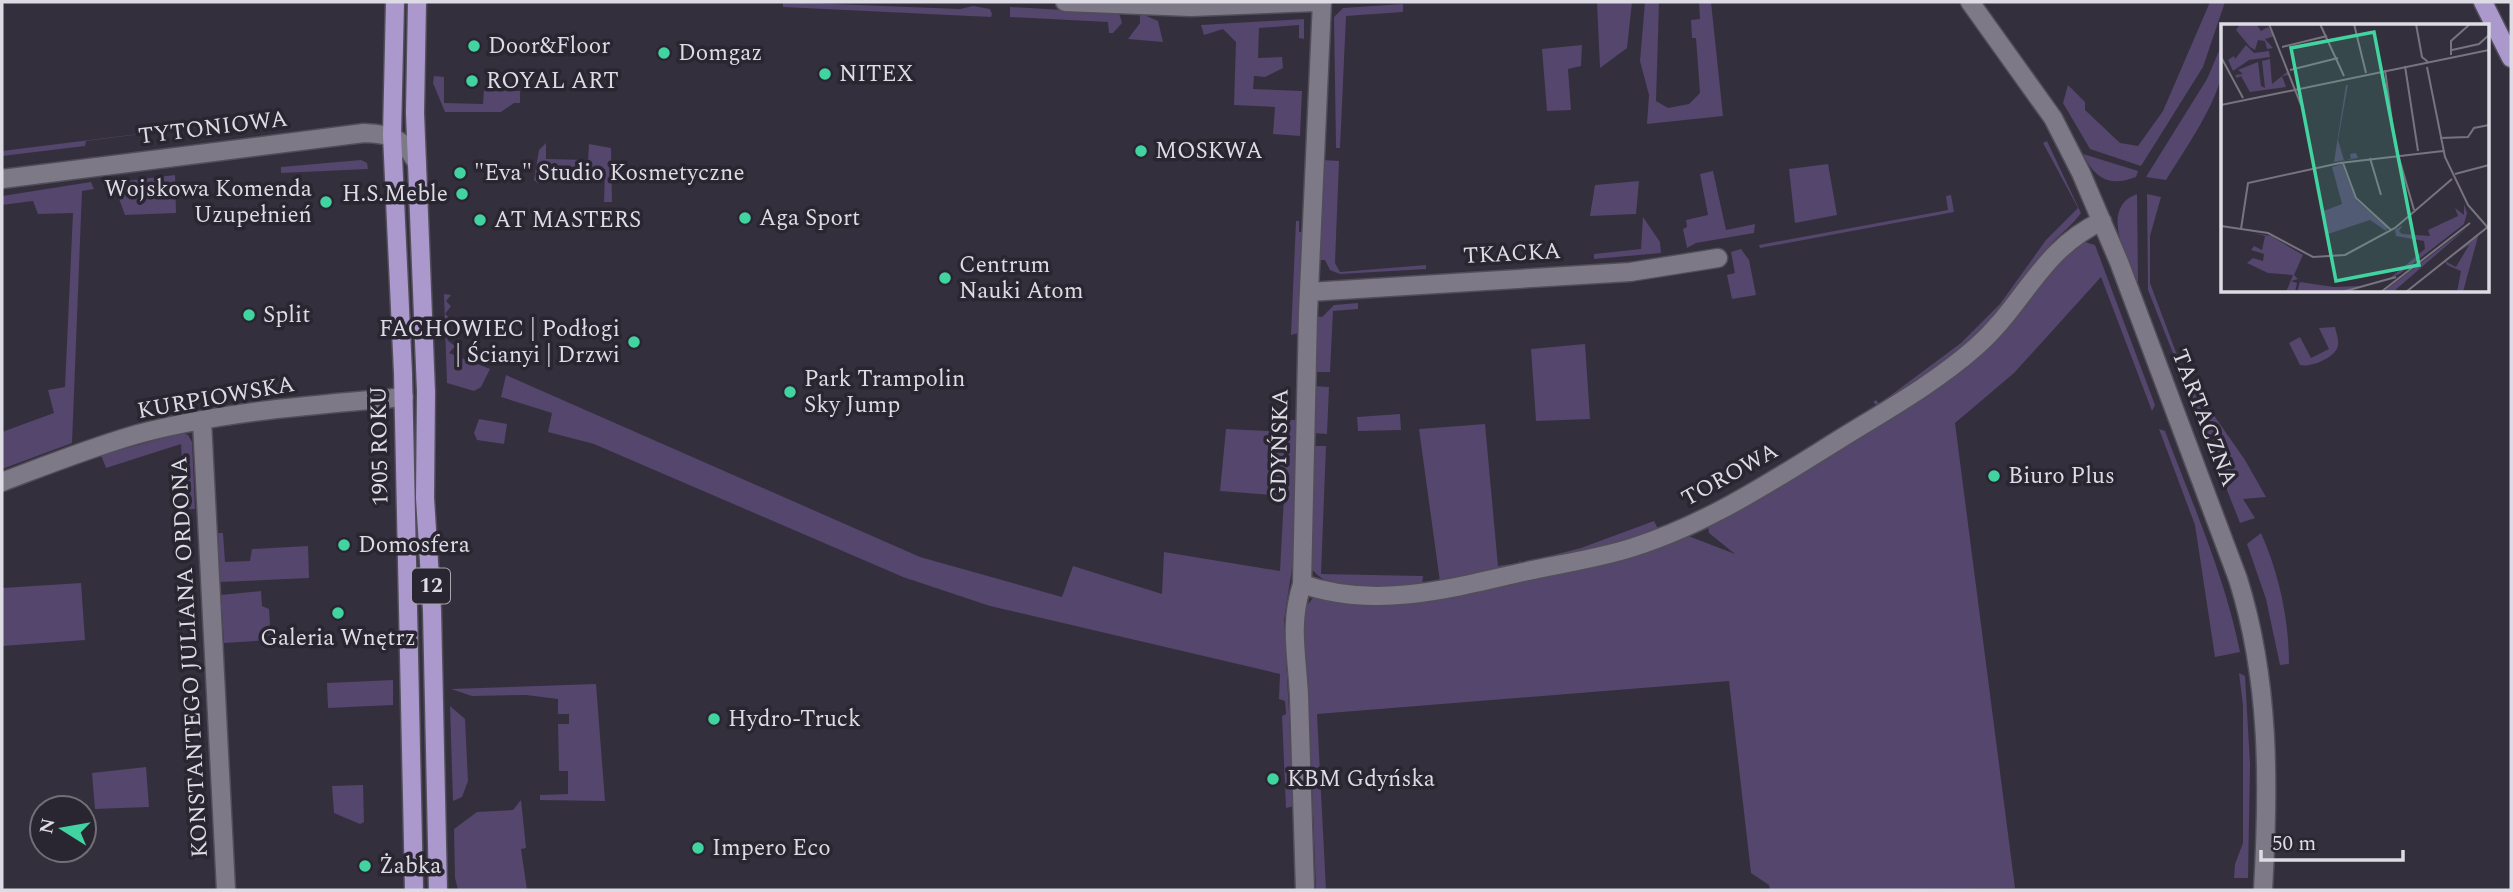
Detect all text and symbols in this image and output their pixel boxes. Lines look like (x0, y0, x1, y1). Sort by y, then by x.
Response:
inset map (2221, 24, 2488, 292)
place label: Door&Floor (488, 29, 610, 64)
place label: Domgaz (678, 36, 762, 71)
marker: Door&Floor (466, 38, 482, 54)
marker: Domgaz (656, 45, 672, 61)
place label: NITEX (839, 57, 914, 92)
place label: ROYAL ART (486, 64, 619, 99)
marker: NITEX (817, 66, 833, 82)
marker: ROYAL ART (464, 73, 480, 89)
street label: TYTONIOWA (136, 101, 290, 155)
place label: MOSKWA (1155, 134, 1263, 169)
marker: MOSKWA (1133, 143, 1149, 159)
place label: "Eva" Studio Kosmetyczne (474, 156, 745, 191)
marker: "Eva" Studio Kosmetyczne (452, 165, 468, 181)
place label: Wojskowa Komenda Uzupełnień (104, 172, 312, 233)
place label: H.S.Meble (342, 177, 448, 212)
marker: H.S.Meble (454, 186, 470, 202)
marker: Wojskowa Komenda Uzupełnień (318, 194, 334, 210)
place label: Aga Sport (759, 201, 860, 236)
place label: AT MASTERS (494, 203, 641, 238)
marker: Aga Sport (737, 210, 753, 226)
marker: AT MASTERS (472, 212, 488, 228)
street label: TKACKA (1462, 234, 1562, 274)
place label: Centrum Nauki Atom (959, 248, 1084, 309)
marker: Centrum Nauki Atom (937, 270, 953, 286)
place label: Split (263, 298, 310, 333)
marker: Split (241, 307, 257, 323)
place label: FACHOWIEC | Podłogi | Ścianyi | Drzwi (379, 312, 620, 373)
marker: FACHOWIEC | Podłogi | Ścianyi | Drzwi (626, 334, 642, 350)
street label: TARTACZNA (2162, 344, 2246, 492)
place label: Park Trampolin Sky Jump (804, 362, 965, 423)
street label: KURPIOWSKA (135, 367, 297, 429)
marker: Park Trampolin Sky Jump (782, 384, 798, 400)
street label: 1905 ROKU (361, 386, 399, 506)
street label: GDYŃSKA (1262, 388, 1298, 504)
street label: TOROWA (1675, 434, 1785, 516)
street label: KONSTANTEGO JULIANA ORDONA (162, 455, 218, 859)
place label: Biuro Plus (2008, 459, 2115, 494)
marker: Biuro Plus (1986, 468, 2002, 484)
place label: Domosfera (358, 528, 470, 563)
marker: Domosfera (336, 537, 352, 553)
road number: 12 (412, 568, 450, 604)
marker: Galeria Wnętrz (330, 605, 346, 621)
place label: Galeria Wnętrz (260, 621, 416, 656)
place label: Hydro-Truck (728, 702, 861, 737)
marker: Hydro-Truck (706, 711, 722, 727)
place label: KBM Gdyńska (1287, 762, 1435, 797)
marker: KBM Gdyńska (1265, 771, 1281, 787)
north arrow (28, 794, 98, 864)
text: N (32, 816, 63, 836)
scale bar (2261, 818, 2403, 862)
text: 50 m (2272, 828, 2316, 860)
place label: Impero Eco (712, 831, 831, 866)
marker: Impero Eco (690, 840, 706, 856)
place label: Żabka (379, 849, 442, 884)
marker: Żabka (357, 858, 373, 874)

